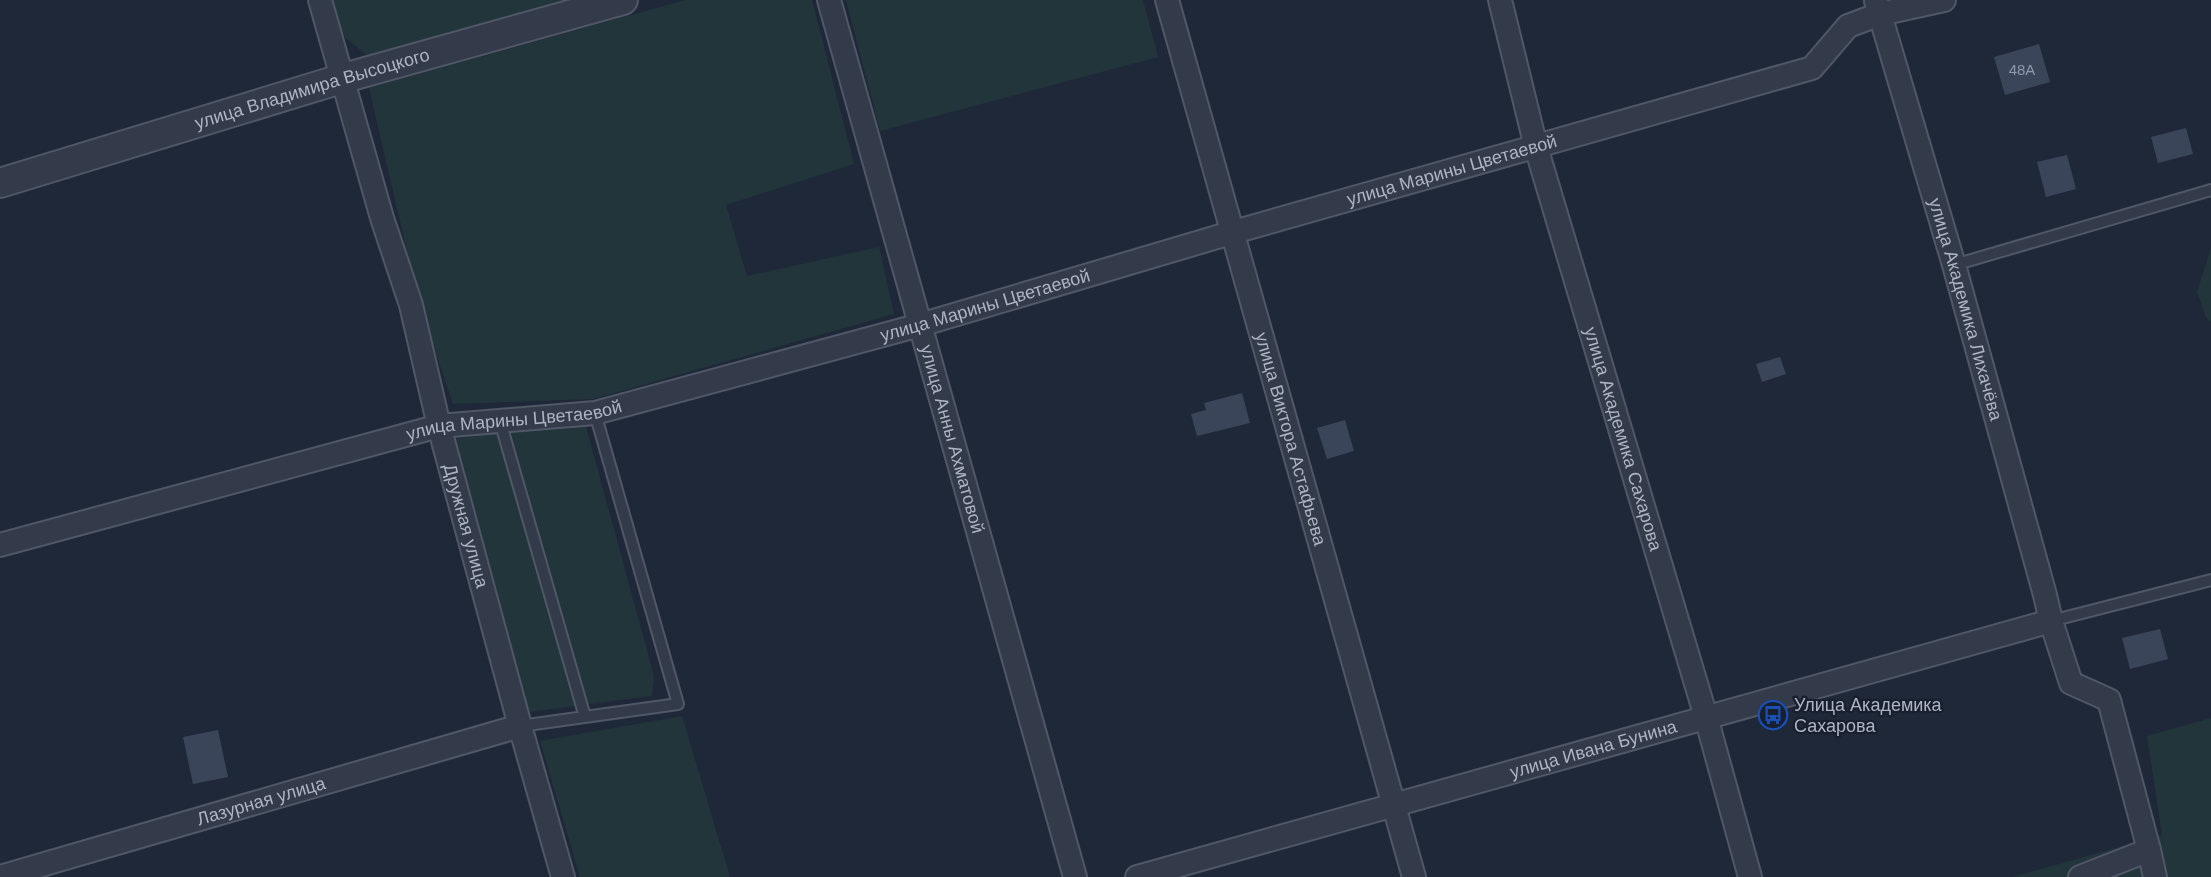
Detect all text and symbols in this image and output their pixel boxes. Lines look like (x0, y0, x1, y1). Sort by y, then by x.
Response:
street label: улица Владимира Высоцкого (192, 45, 432, 133)
house number: 48А (2009, 61, 2035, 78)
street label: улица Марины Цветаевой (1345, 131, 1559, 209)
street label: улица Академика Лихачёва (1925, 196, 2007, 424)
street label: улица Марины Цветаевой (878, 265, 1092, 345)
street label: улица Академика Сахарова (1580, 325, 1666, 554)
street label: улица Виктора Астафьева (1251, 330, 1330, 549)
street label: улица Анны Ахматовой (916, 343, 988, 536)
street label: улица Марины Цветаевой (404, 396, 624, 444)
street label: Дружная улица (440, 462, 492, 591)
place label: Улица Академика Сахарова (1794, 695, 1943, 736)
bus stop icon: Улица Академика Сахарова (1757, 699, 1789, 731)
street label: улица Ивана Бунина (1508, 716, 1680, 782)
street label: Лазурная улица (195, 773, 329, 829)

